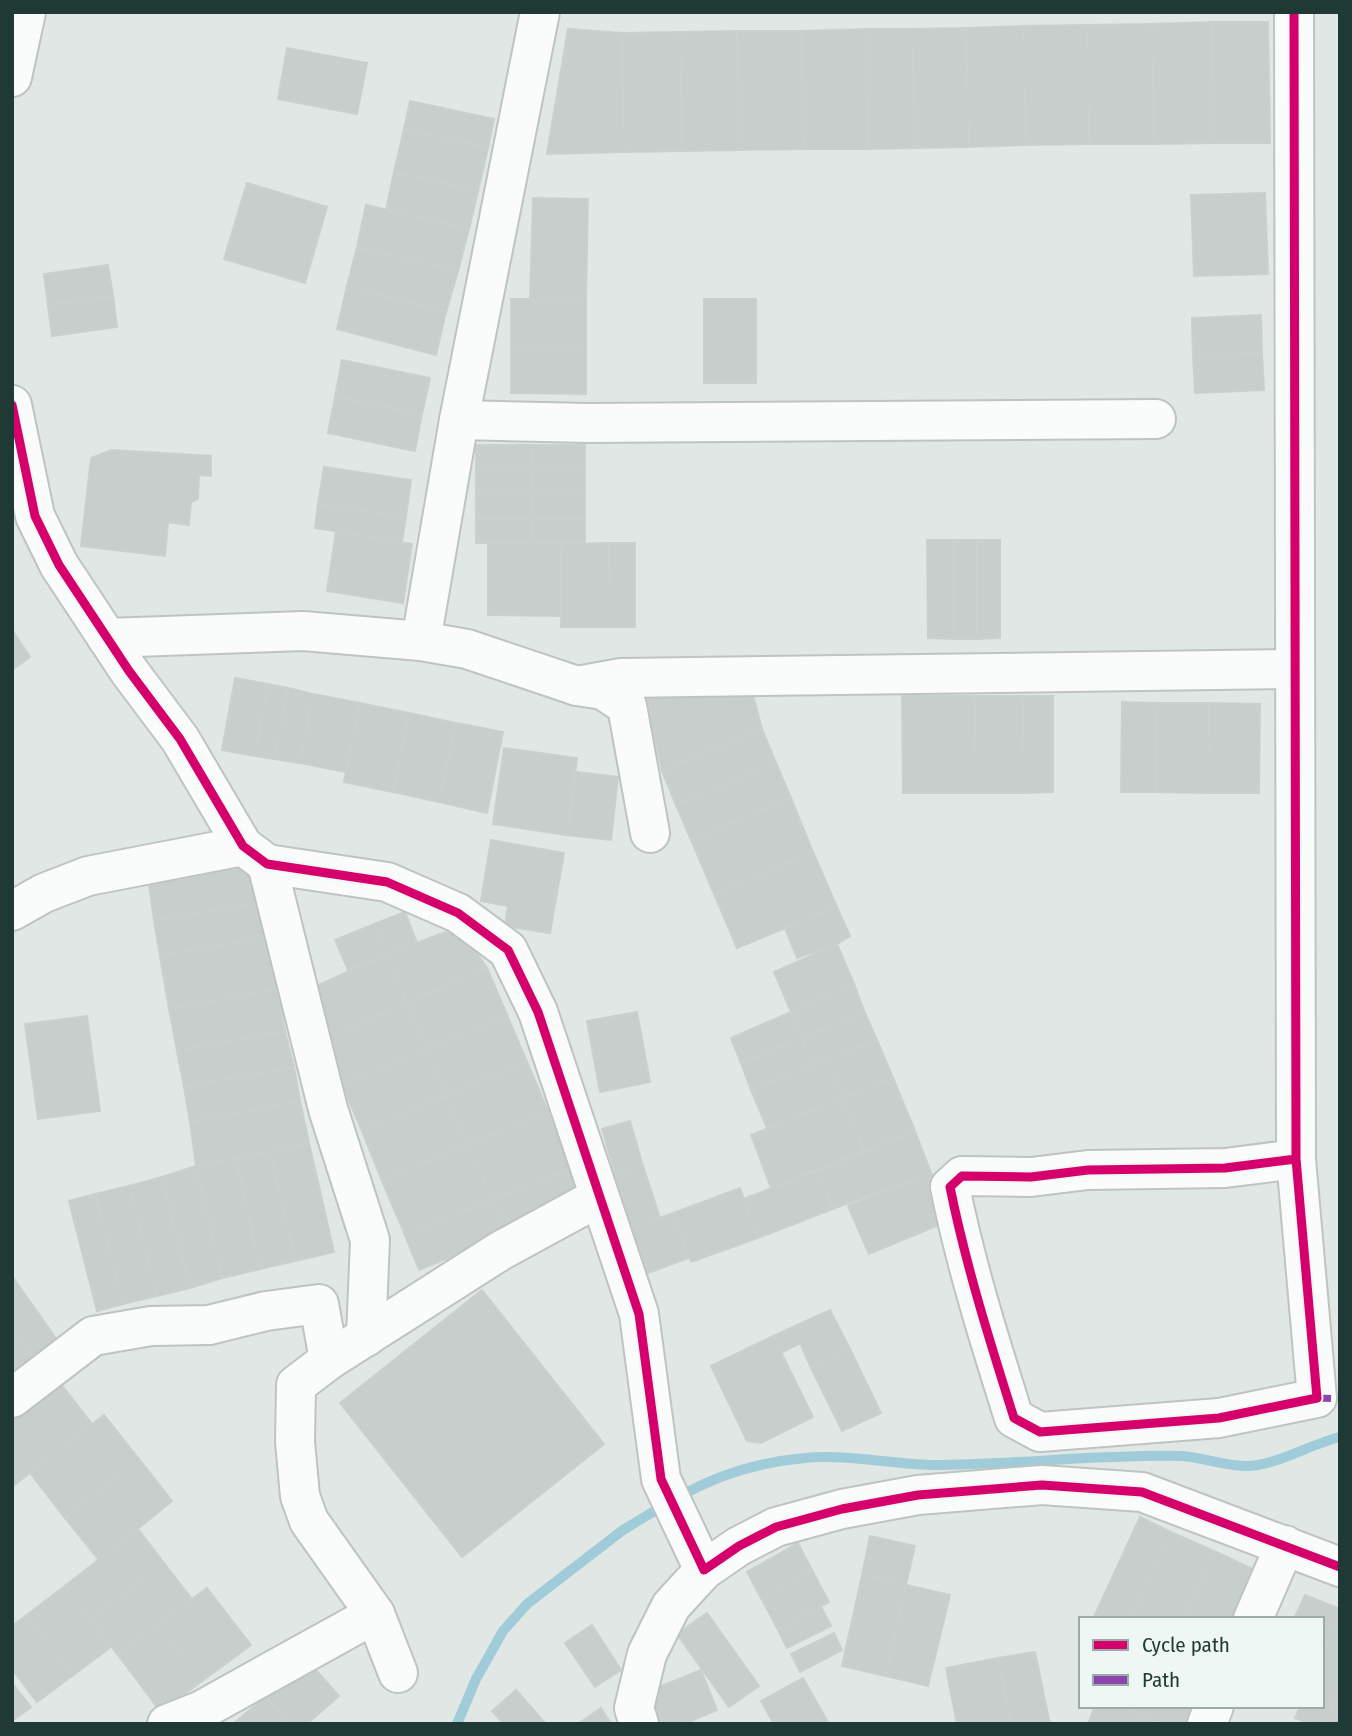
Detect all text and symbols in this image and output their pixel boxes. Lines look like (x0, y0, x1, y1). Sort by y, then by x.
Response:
legend (1079, 1617, 1324, 1708)
text: Cycle path (1142, 1632, 1230, 1658)
text: Path (1142, 1667, 1180, 1693)

